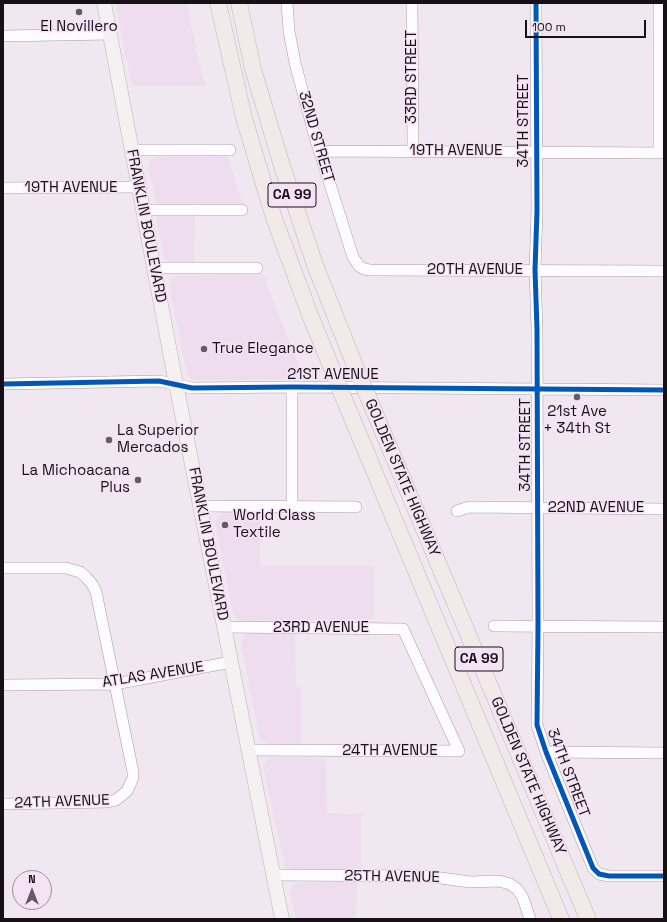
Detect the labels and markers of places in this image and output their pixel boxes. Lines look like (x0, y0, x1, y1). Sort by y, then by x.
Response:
marker: El Novillero (74, 7, 84, 17)
place label: El Novillero (40, 18, 118, 36)
place label: True Elegance (212, 340, 314, 358)
marker: True Elegance (199, 344, 209, 354)
marker: 21st Ave + 34th St (572, 392, 582, 402)
place label: 21st Ave + 34th St (543, 403, 611, 438)
place label: La Superior Mercados (117, 422, 199, 457)
marker: La Superior Mercados (104, 435, 114, 445)
place label: La Michoacana Plus (21, 462, 130, 497)
marker: La Michoacana Plus (133, 475, 143, 485)
place label: World Class Textile (233, 507, 316, 542)
marker: World Class Textile (220, 520, 230, 530)

